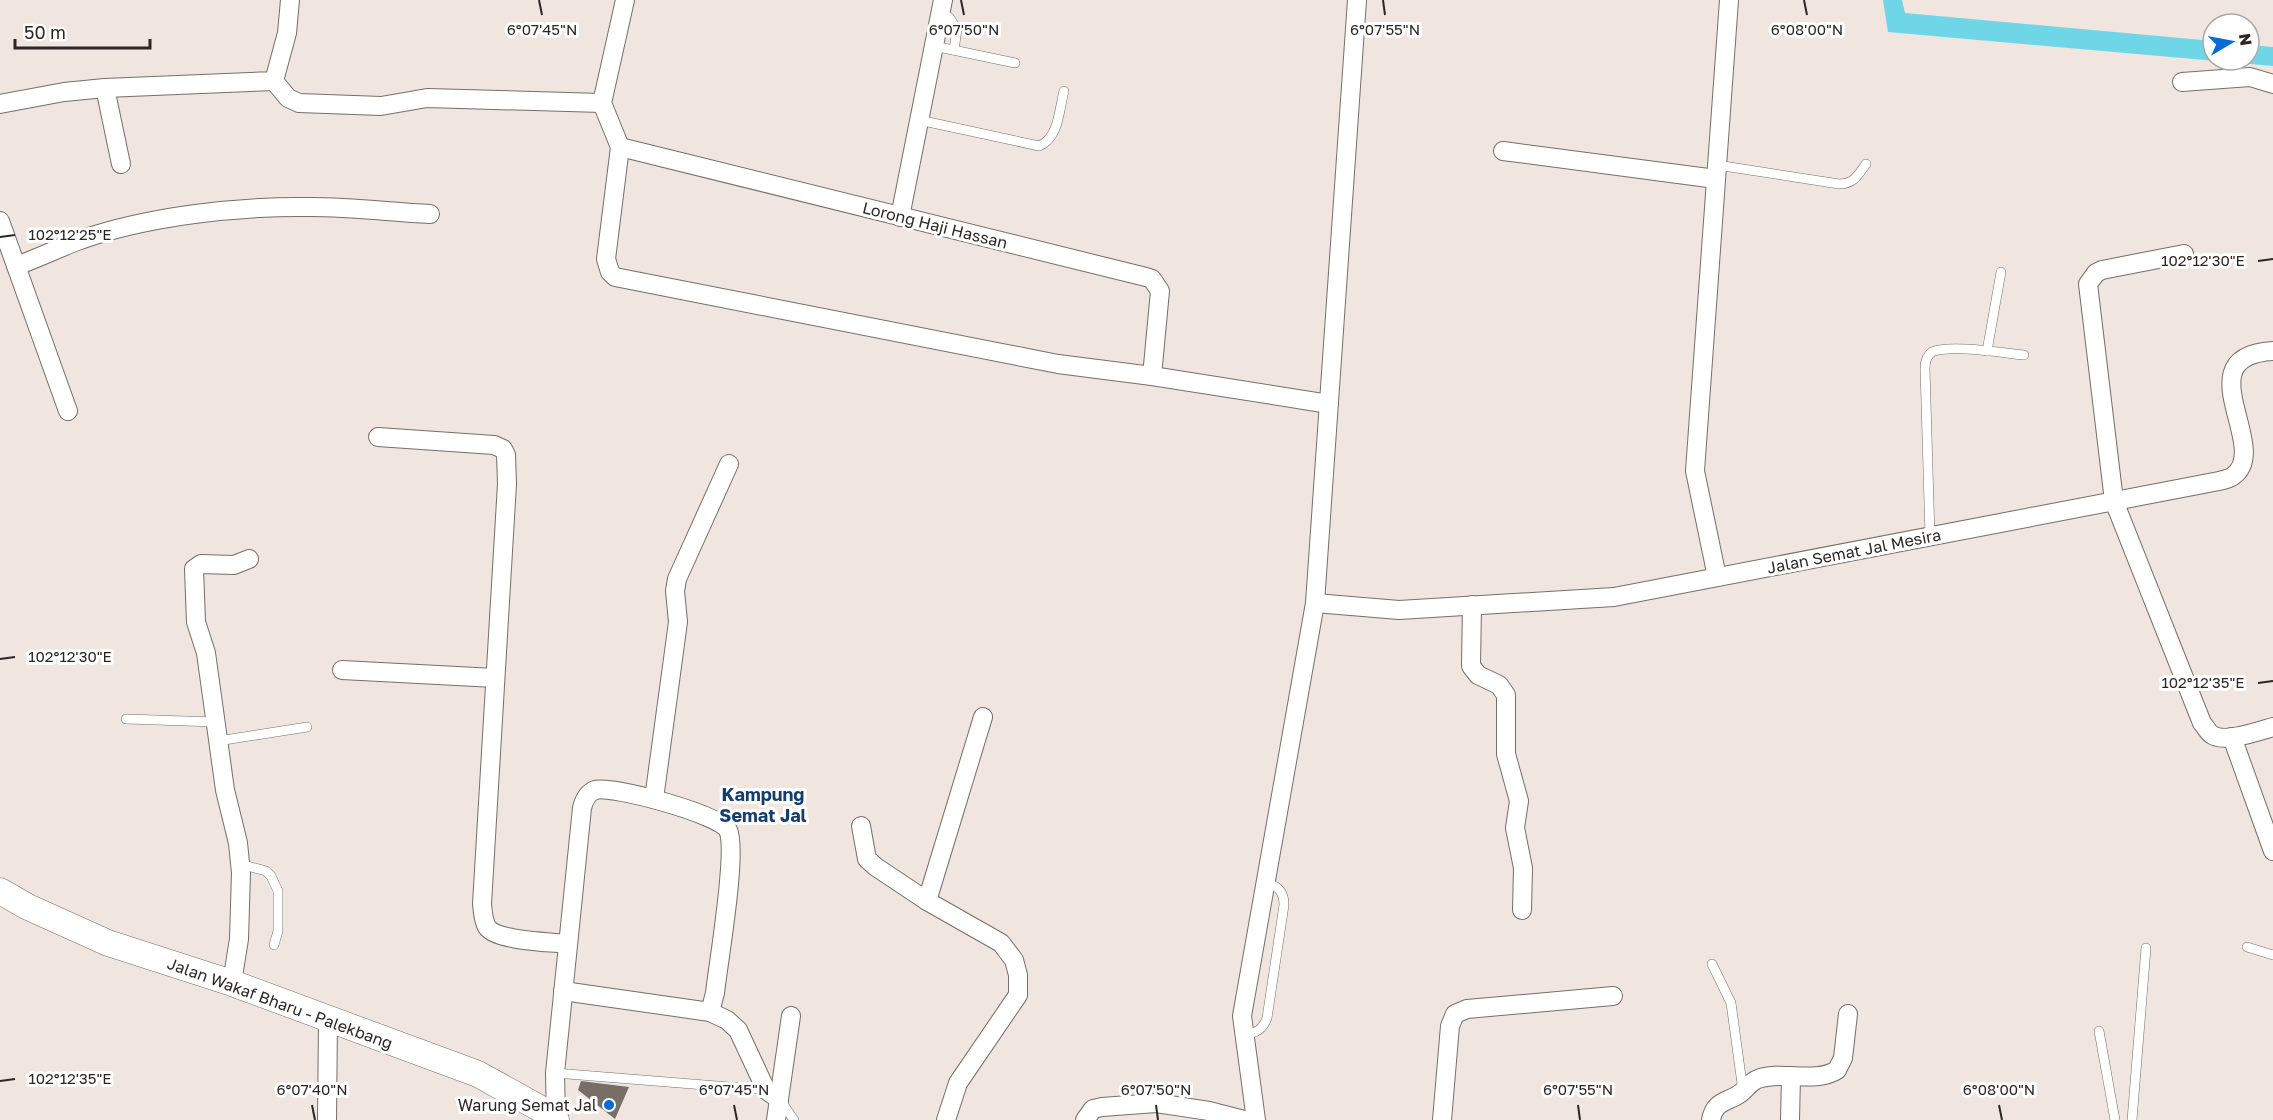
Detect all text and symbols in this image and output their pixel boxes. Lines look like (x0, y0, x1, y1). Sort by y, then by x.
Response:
scale bar (15, 12, 150, 50)
north arrow (2201, 12, 2261, 72)
text: 6°07'45"N (507, 20, 577, 38)
text: 6°07'50"N (929, 20, 999, 38)
text: 6°07'55"N (1350, 20, 1420, 38)
text: 6°08'00"N (1771, 20, 1843, 38)
text: 50 m (24, 21, 66, 43)
text: N (2235, 32, 2257, 47)
street label: Lorong Haji Hassan (860, 197, 1010, 253)
text: 102°12'25"E (29, 225, 111, 243)
text: 102°12'30"E (2161, 251, 2245, 269)
street label: Jalan Semat Jal Mesira (1765, 524, 1943, 578)
text: 102°12'30"E (28, 647, 112, 665)
text: 102°12'35"E (2162, 673, 2244, 691)
district label: Kampung Semat Jal (719, 783, 807, 826)
street label: Jalan Wakaf Bharu - Palekbang (165, 953, 395, 1053)
text: 102°12'35"E (29, 1069, 111, 1087)
text: 6°07'40"N (276, 1080, 348, 1098)
text: 6°07'45"N (699, 1080, 769, 1098)
text: 6°07'50"N (1121, 1080, 1191, 1098)
text: 6°07'55"N (1543, 1080, 1613, 1098)
text: 6°08'00"N (1963, 1080, 2035, 1098)
place label: Warung Semat Jal (458, 1095, 597, 1115)
marker: Warung Semat Jal (602, 1098, 616, 1112)

